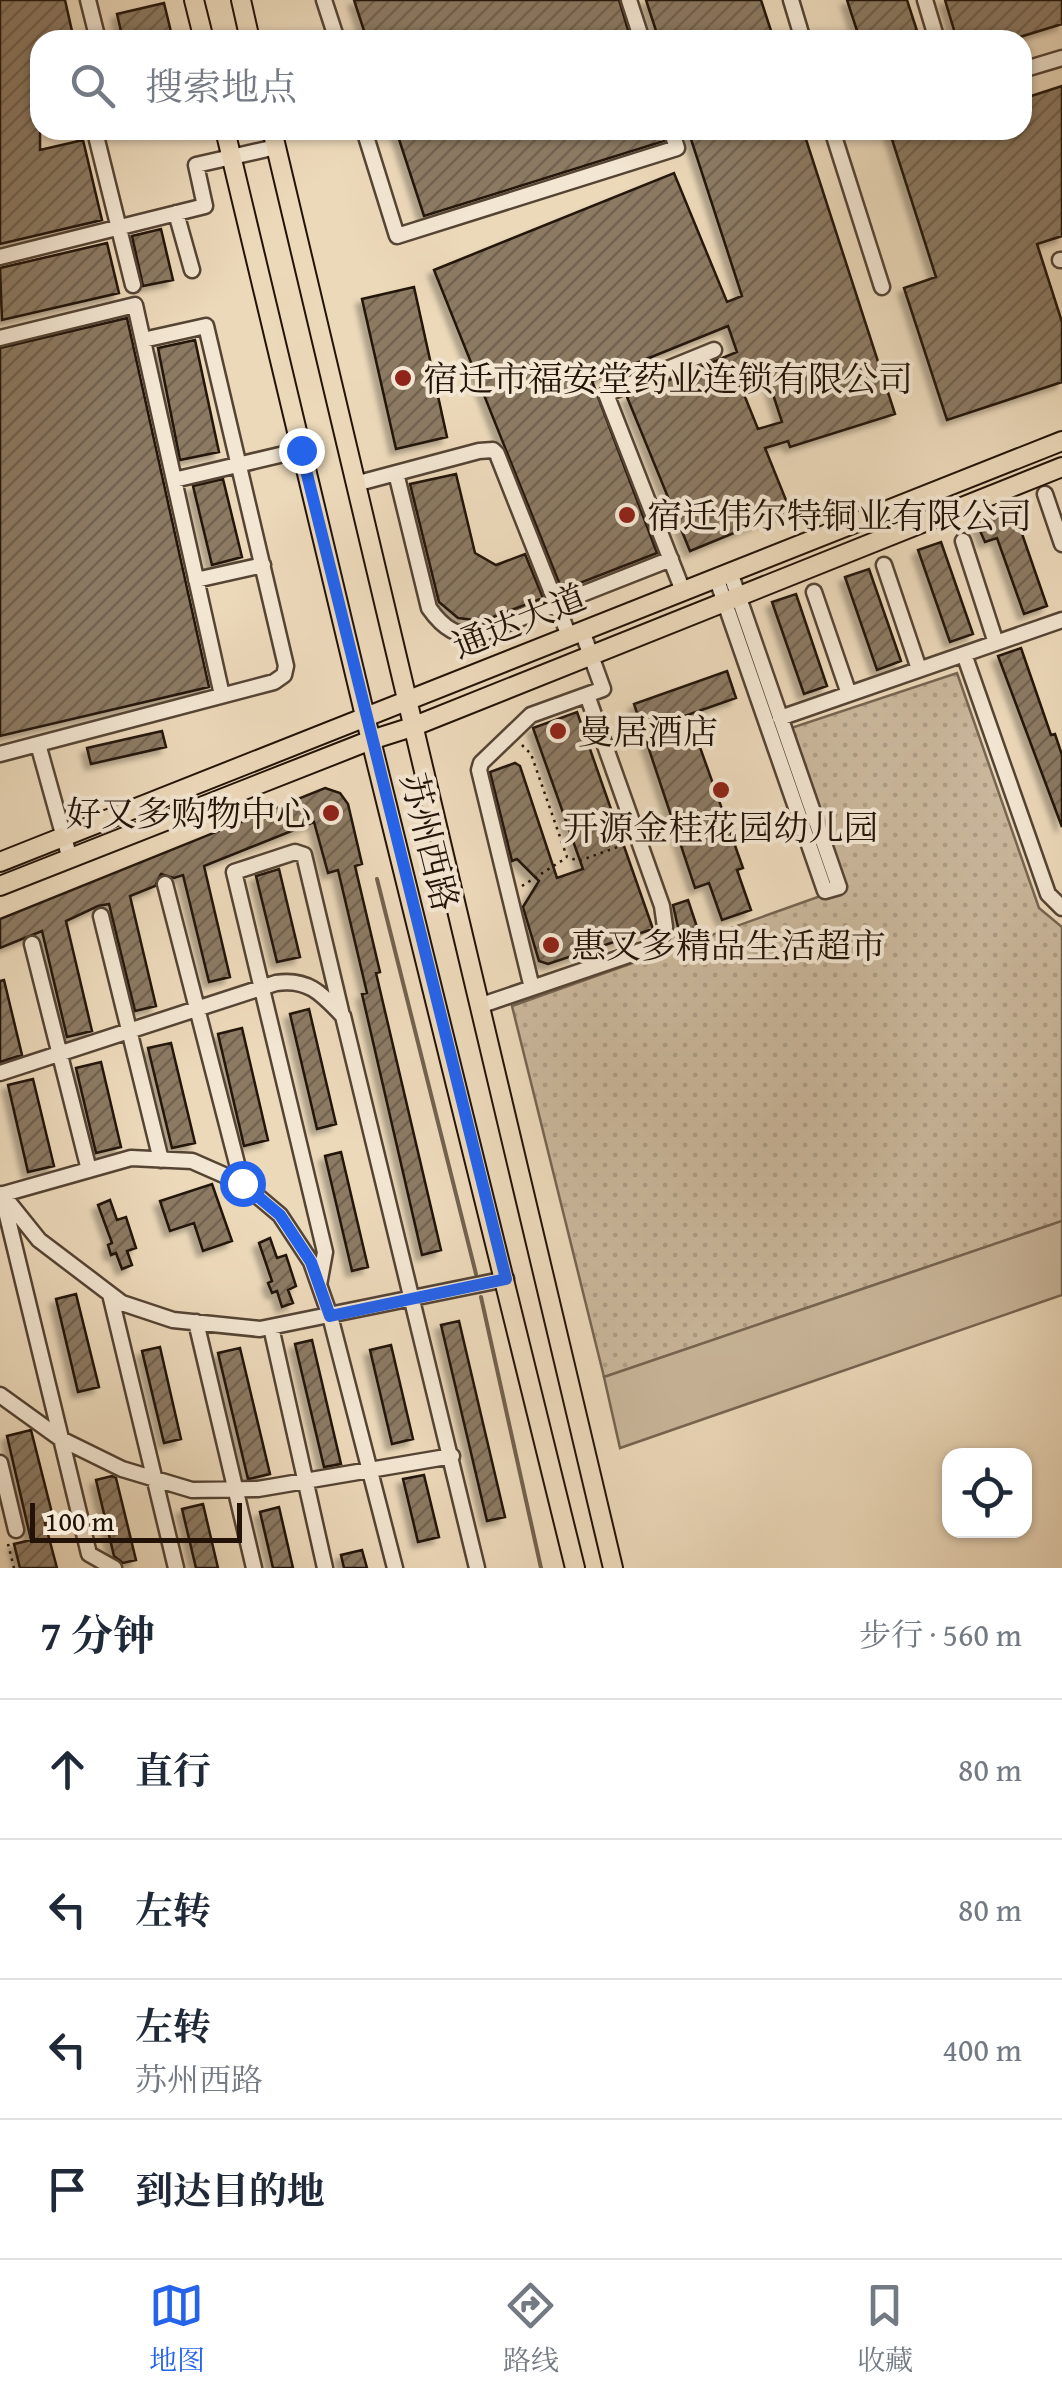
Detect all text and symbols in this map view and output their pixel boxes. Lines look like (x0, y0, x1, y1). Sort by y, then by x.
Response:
search box (30, 30, 1032, 140)
icon: search (65, 58, 120, 113)
text: 搜索地点 (145, 58, 297, 114)
place label: 宿迁市福安堂药业连锁有限公司 (423, 353, 913, 404)
marker: 宿迁市福安堂药业连锁有限公司 (392, 367, 414, 389)
route end (279, 428, 325, 474)
place label: 宿迁伟尔特铜业有限公司 (647, 490, 1032, 541)
marker: 宿迁伟尔特铜业有限公司 (616, 504, 638, 526)
street label: 通达大道 (445, 571, 593, 671)
place label: 曼居酒店 (578, 706, 718, 757)
marker: 曼居酒店 (547, 720, 569, 742)
street label: 苏州西路 (388, 768, 472, 916)
marker: 开源金桂花园幼儿园 (710, 779, 732, 801)
place label: 好又多购物中心 (66, 788, 311, 839)
marker: 好又多购物中心 (320, 802, 342, 824)
place label: 开源金桂花园幼儿园 (563, 802, 879, 853)
place label: 惠又多精品生活超市 (571, 920, 886, 971)
marker: 惠又多精品生活超市 (540, 934, 562, 956)
route start (220, 1161, 266, 1207)
map controls (942, 1448, 1032, 1538)
button: locate (942, 1448, 1032, 1538)
scale bar (30, 1498, 242, 1542)
text: 100 m (45, 1500, 114, 1541)
text: 7 分钟 (40, 1604, 155, 1665)
text: 步行 · 560 m (859, 1611, 1022, 1658)
icon: ahead (40, 1742, 95, 1797)
text: 直行 (135, 1742, 211, 1798)
text: 80 m (958, 1746, 1022, 1793)
icon: left (40, 1882, 95, 1937)
text: 左转 (135, 1882, 211, 1938)
text: 80 m (958, 1886, 1022, 1933)
text: 左转 (135, 1998, 211, 2054)
icon: left (40, 2022, 95, 2077)
text: 400 m (943, 2026, 1022, 2073)
text: 苏州西路 (135, 2056, 263, 2103)
icon: arrive (40, 2162, 95, 2217)
text: 到达目的地 (135, 2162, 325, 2218)
tab: 地图 (149, 2278, 205, 2380)
tab: 路线 (503, 2278, 559, 2380)
tab: 收藏 (857, 2278, 913, 2380)

